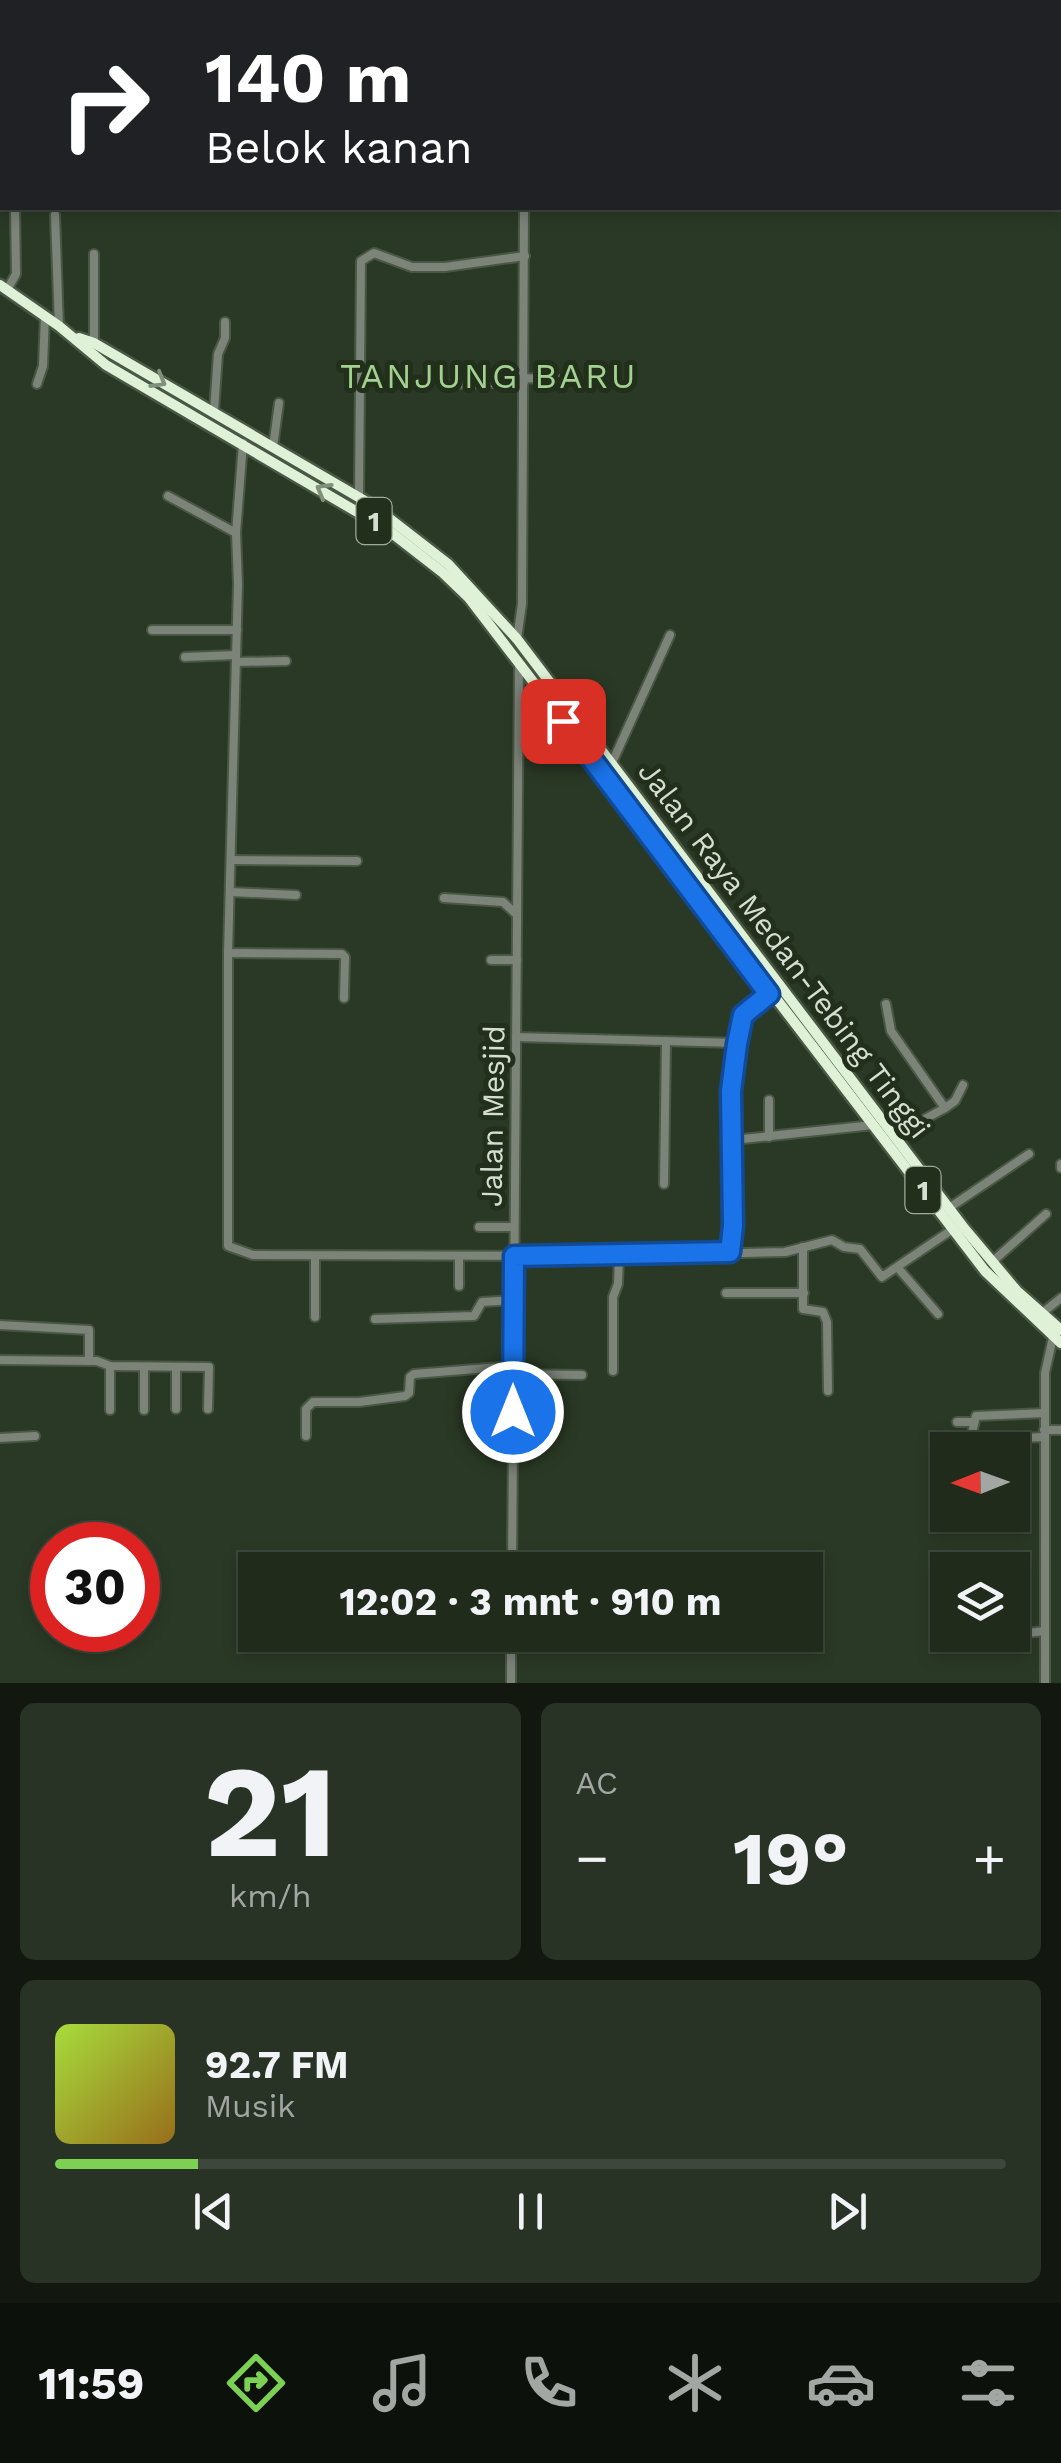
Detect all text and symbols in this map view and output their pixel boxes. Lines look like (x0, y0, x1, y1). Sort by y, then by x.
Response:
text: 140 m (205, 37, 411, 119)
icon: right (40, 40, 170, 170)
text: Belok kanan (205, 121, 473, 174)
district label: TANJUNG BARU (340, 355, 638, 397)
one-way arrow (149, 368, 167, 388)
one-way arrow (316, 482, 334, 502)
road number: 1 (356, 498, 392, 544)
pin (521, 679, 606, 764)
icon: arrive (536, 694, 591, 749)
street label: Jalan Raya Medan-Tebing Tinggi (631, 754, 938, 1145)
street label: Jalan Mesjid (473, 1025, 512, 1207)
road number: 1 (906, 1167, 940, 1213)
position arrow (461, 1360, 565, 1464)
north arrow (930, 1432, 1030, 1532)
map controls (930, 1432, 1030, 1652)
speed limit sign: 30 (30, 1522, 160, 1652)
button: layers (930, 1552, 1030, 1652)
text: 12:02 · 3 mnt · 910 m (339, 1580, 722, 1624)
text: 21 (203, 1735, 337, 1888)
text: AC (576, 1764, 618, 1802)
text: 19° (733, 1814, 849, 1902)
text: − (576, 1826, 609, 1890)
text: + (973, 1826, 1006, 1890)
text: km/h (229, 1877, 311, 1915)
text: 92.7 FM (205, 2043, 349, 2087)
text: Musik (205, 2087, 295, 2125)
icon: previous (186, 2184, 241, 2239)
icon: pause (503, 2184, 558, 2239)
icon: next (820, 2184, 875, 2239)
icon: directions (221, 2348, 291, 2418)
icon: music (367, 2348, 437, 2418)
icon: phone (514, 2348, 584, 2418)
icon: climate (660, 2348, 730, 2418)
icon: car (806, 2348, 876, 2418)
icon: filters (953, 2348, 1023, 2418)
text: 11:59 (38, 2357, 145, 2410)

